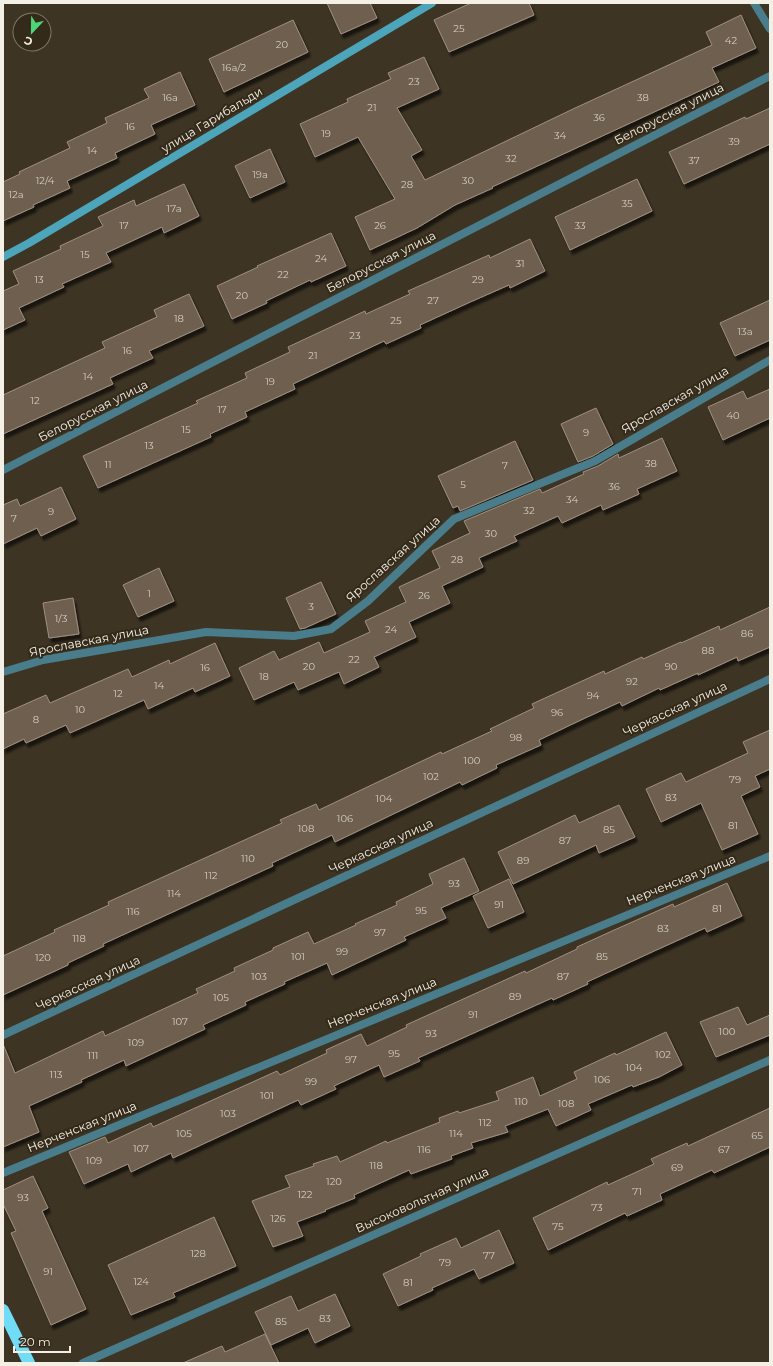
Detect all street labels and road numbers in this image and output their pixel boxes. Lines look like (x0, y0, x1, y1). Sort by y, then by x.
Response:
street label: Белорусская улица (611, 79, 726, 148)
street label: улица Гарибальди (157, 83, 265, 156)
street label: Белорусская улица (323, 227, 438, 296)
street label: Ярославская улица (618, 363, 731, 436)
street label: Белорусская улица (35, 376, 150, 445)
street label: Ярославская улица (342, 512, 443, 605)
street label: Ярославская улица (28, 622, 150, 659)
street label: Черкасская улица (620, 678, 729, 739)
street label: Черкасская улица (326, 815, 435, 876)
street label: Нерченская улица (624, 851, 738, 908)
street label: Черкасская улица (33, 952, 142, 1013)
street label: Нерченская улица (325, 974, 439, 1031)
street label: Нерченская улица (25, 1098, 139, 1155)
street label: Высоковольтная улица (353, 1163, 491, 1236)

